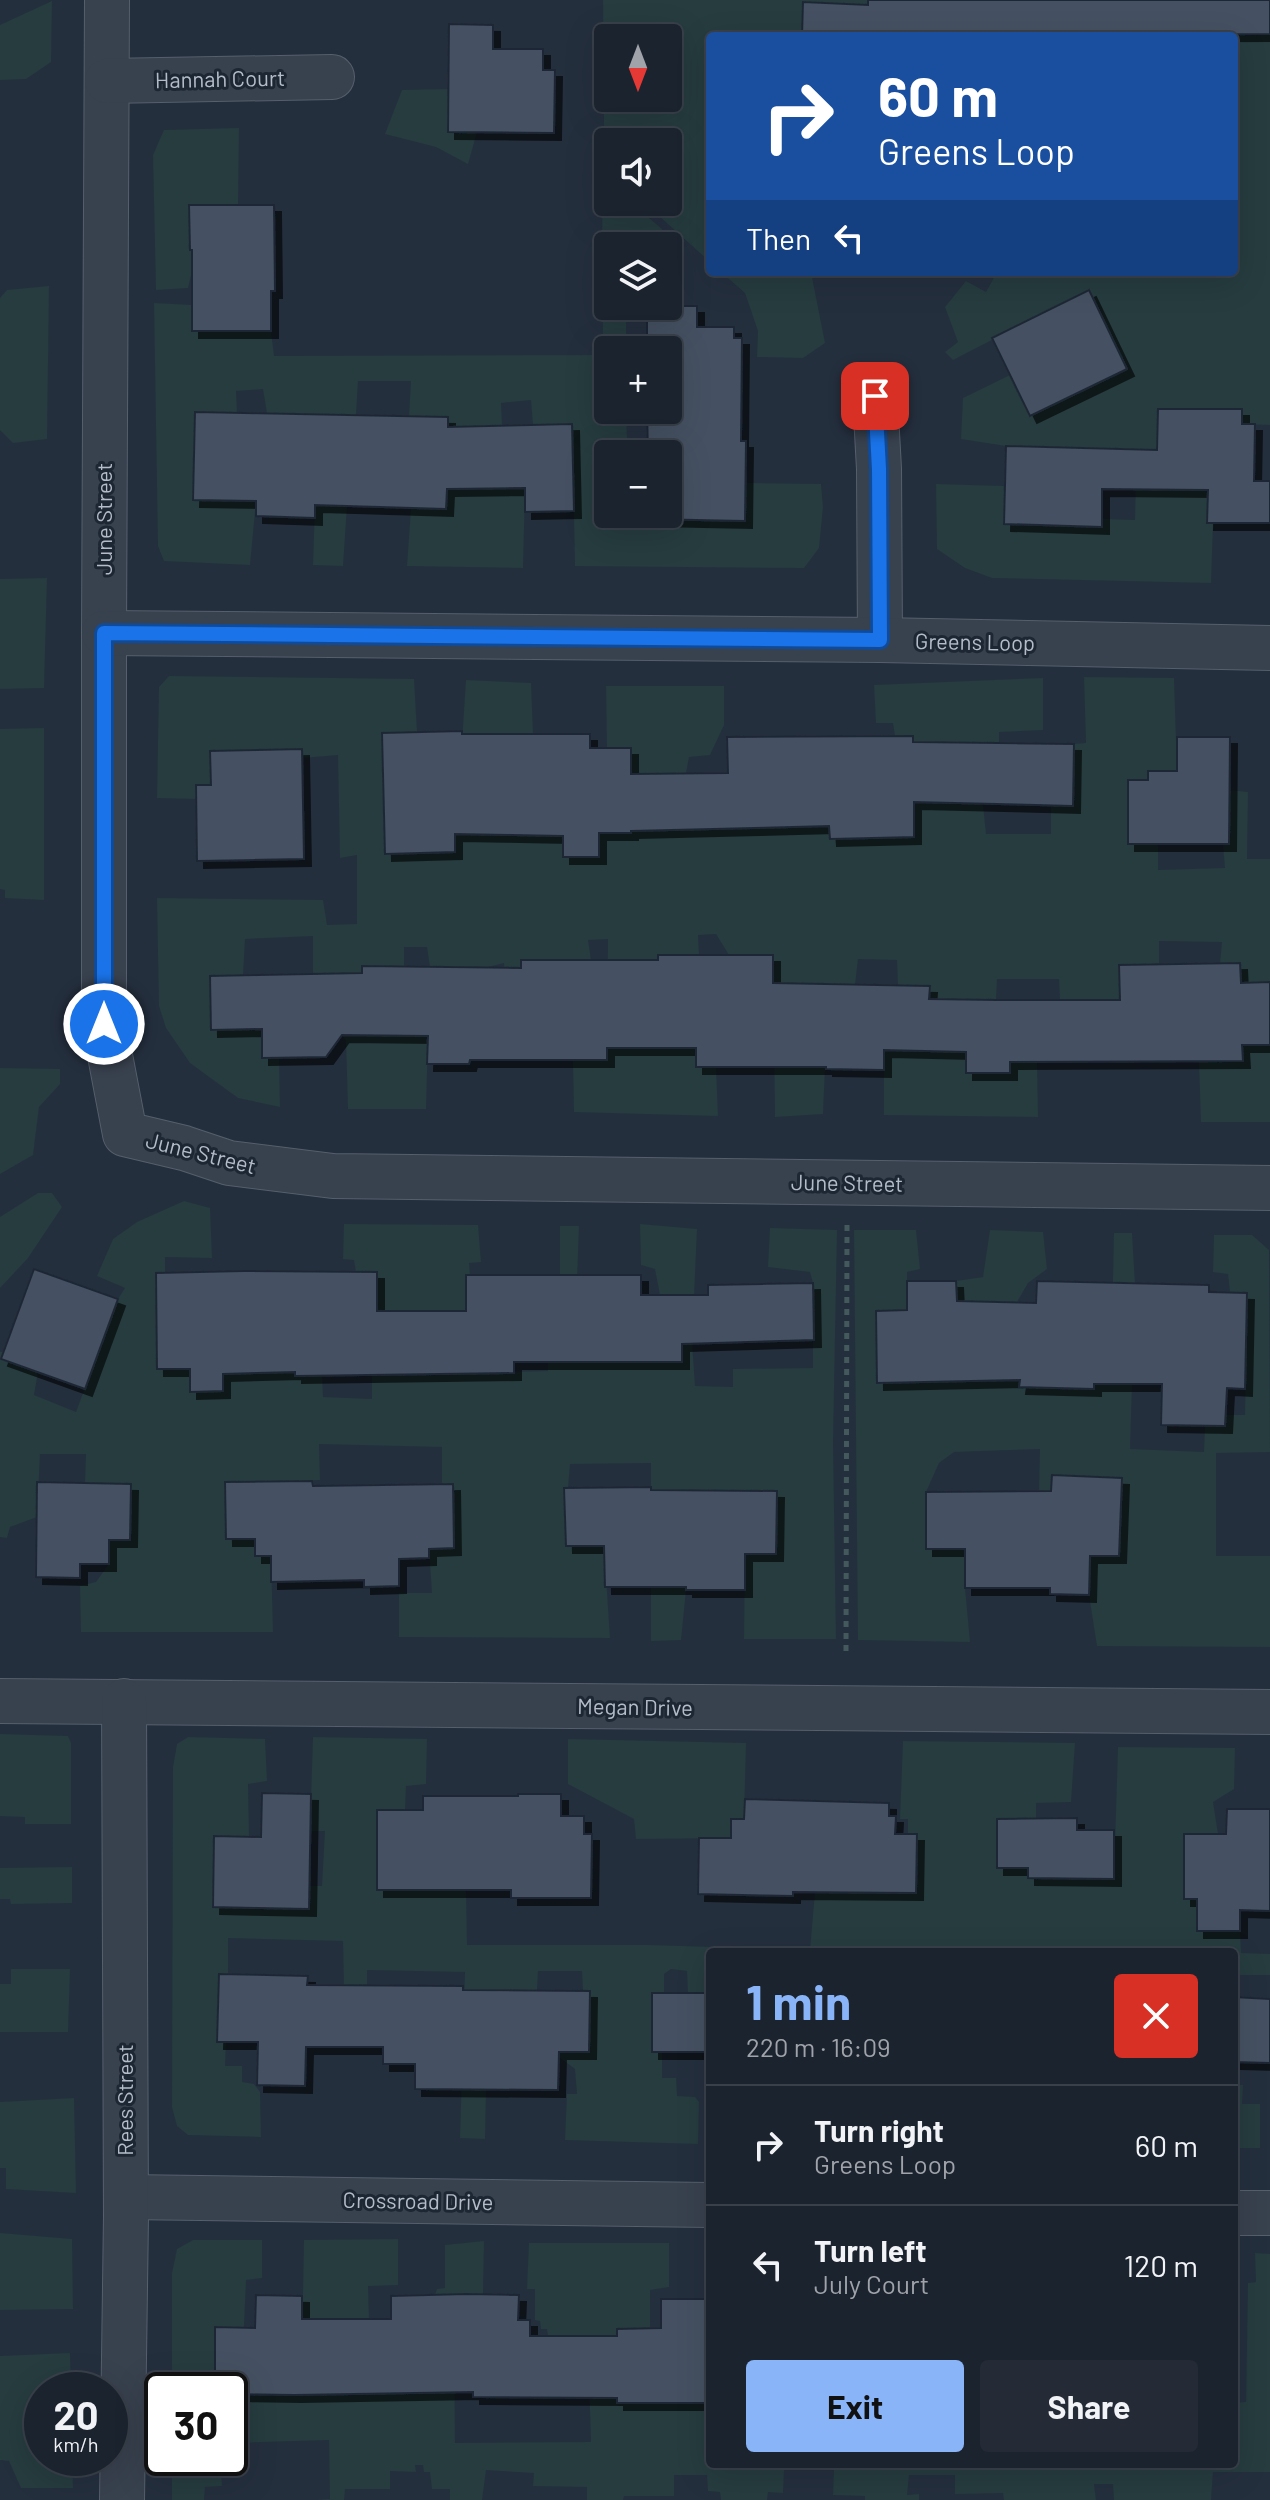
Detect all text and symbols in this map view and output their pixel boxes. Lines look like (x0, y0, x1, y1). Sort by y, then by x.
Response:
north arrow (594, 24, 682, 112)
map controls (594, 24, 682, 528)
text: 60 m (878, 61, 998, 128)
street label: Hannah Court (155, 64, 285, 92)
icon: right (746, 64, 850, 168)
button: sound (594, 128, 682, 216)
text: Greens Loop (878, 129, 1075, 172)
icon: left (827, 216, 871, 260)
text: Then (746, 220, 811, 256)
button: layers (594, 232, 682, 320)
button: + (594, 336, 682, 424)
pin (841, 362, 909, 430)
icon: arrive (853, 374, 897, 418)
button: − (594, 440, 682, 528)
street label: June Street (90, 463, 116, 575)
street label: Greens Loop (915, 627, 1035, 655)
position arrow (62, 982, 146, 1066)
street label: June Street (144, 1126, 259, 1178)
street label: June Street (791, 1168, 903, 1196)
street label: Megan Drive (577, 1692, 693, 1720)
text: 1 min (746, 1972, 851, 2030)
button: close (1114, 1974, 1198, 2058)
text: 220 m · 16:09 (746, 2031, 891, 2062)
street label: Rees Street (111, 2044, 137, 2156)
text: Turn right (814, 2112, 944, 2148)
icon: right (746, 2123, 790, 2167)
text: 60 m (1135, 2127, 1198, 2163)
text: Greens Loop (814, 2148, 956, 2179)
street label: Crossroad Drive (342, 2186, 494, 2214)
text: Turn left (814, 2232, 927, 2268)
icon: left (746, 2243, 790, 2287)
text: 120 m (1124, 2247, 1198, 2283)
text: July Court (814, 2268, 929, 2299)
button: Exit (746, 2360, 964, 2452)
button: Share (980, 2360, 1198, 2452)
speed limit sign: 30 (144, 2372, 248, 2476)
text: 20 (53, 2390, 99, 2438)
text: km/h (53, 2432, 99, 2456)

